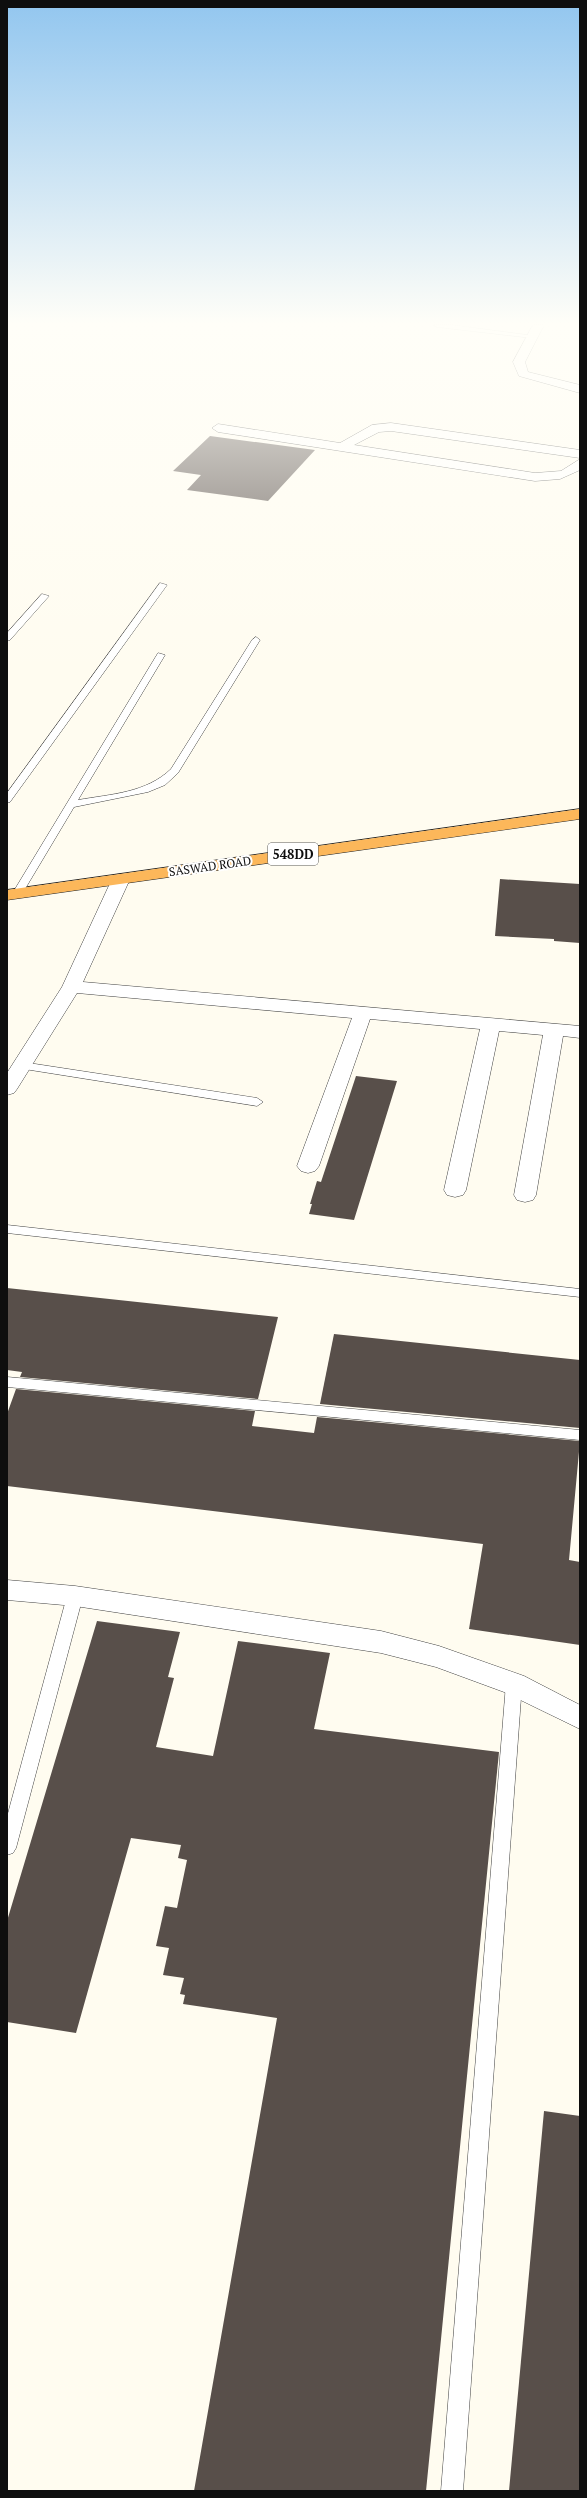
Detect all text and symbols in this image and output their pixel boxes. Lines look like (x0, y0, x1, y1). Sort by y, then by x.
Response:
road number: 548DD (268, 843, 318, 865)
street label: SASWAD ROAD (168, 853, 252, 879)

